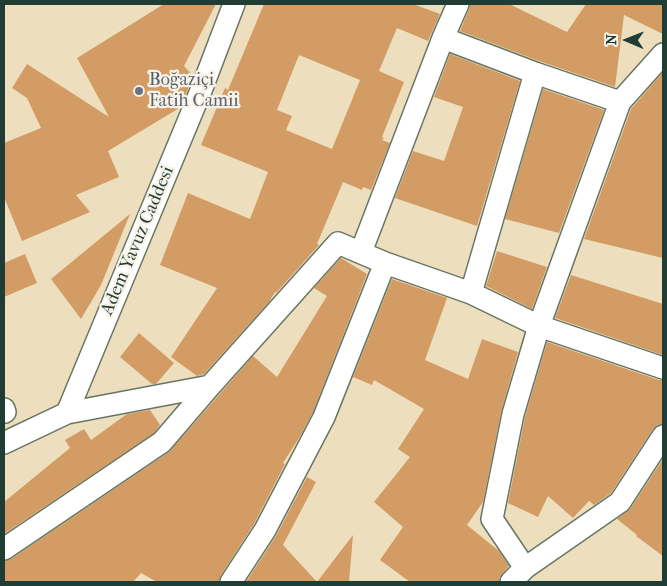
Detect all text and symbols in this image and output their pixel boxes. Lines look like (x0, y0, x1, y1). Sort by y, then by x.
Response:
north arrow (602, 15, 652, 65)
text: N (603, 34, 620, 45)
place label: Boğaziçi Fatih Camii (149, 70, 239, 112)
marker: Boğaziçi Fatih Camii (133, 85, 145, 97)
street label: Adem Yavuz Caddesi (97, 163, 179, 319)

